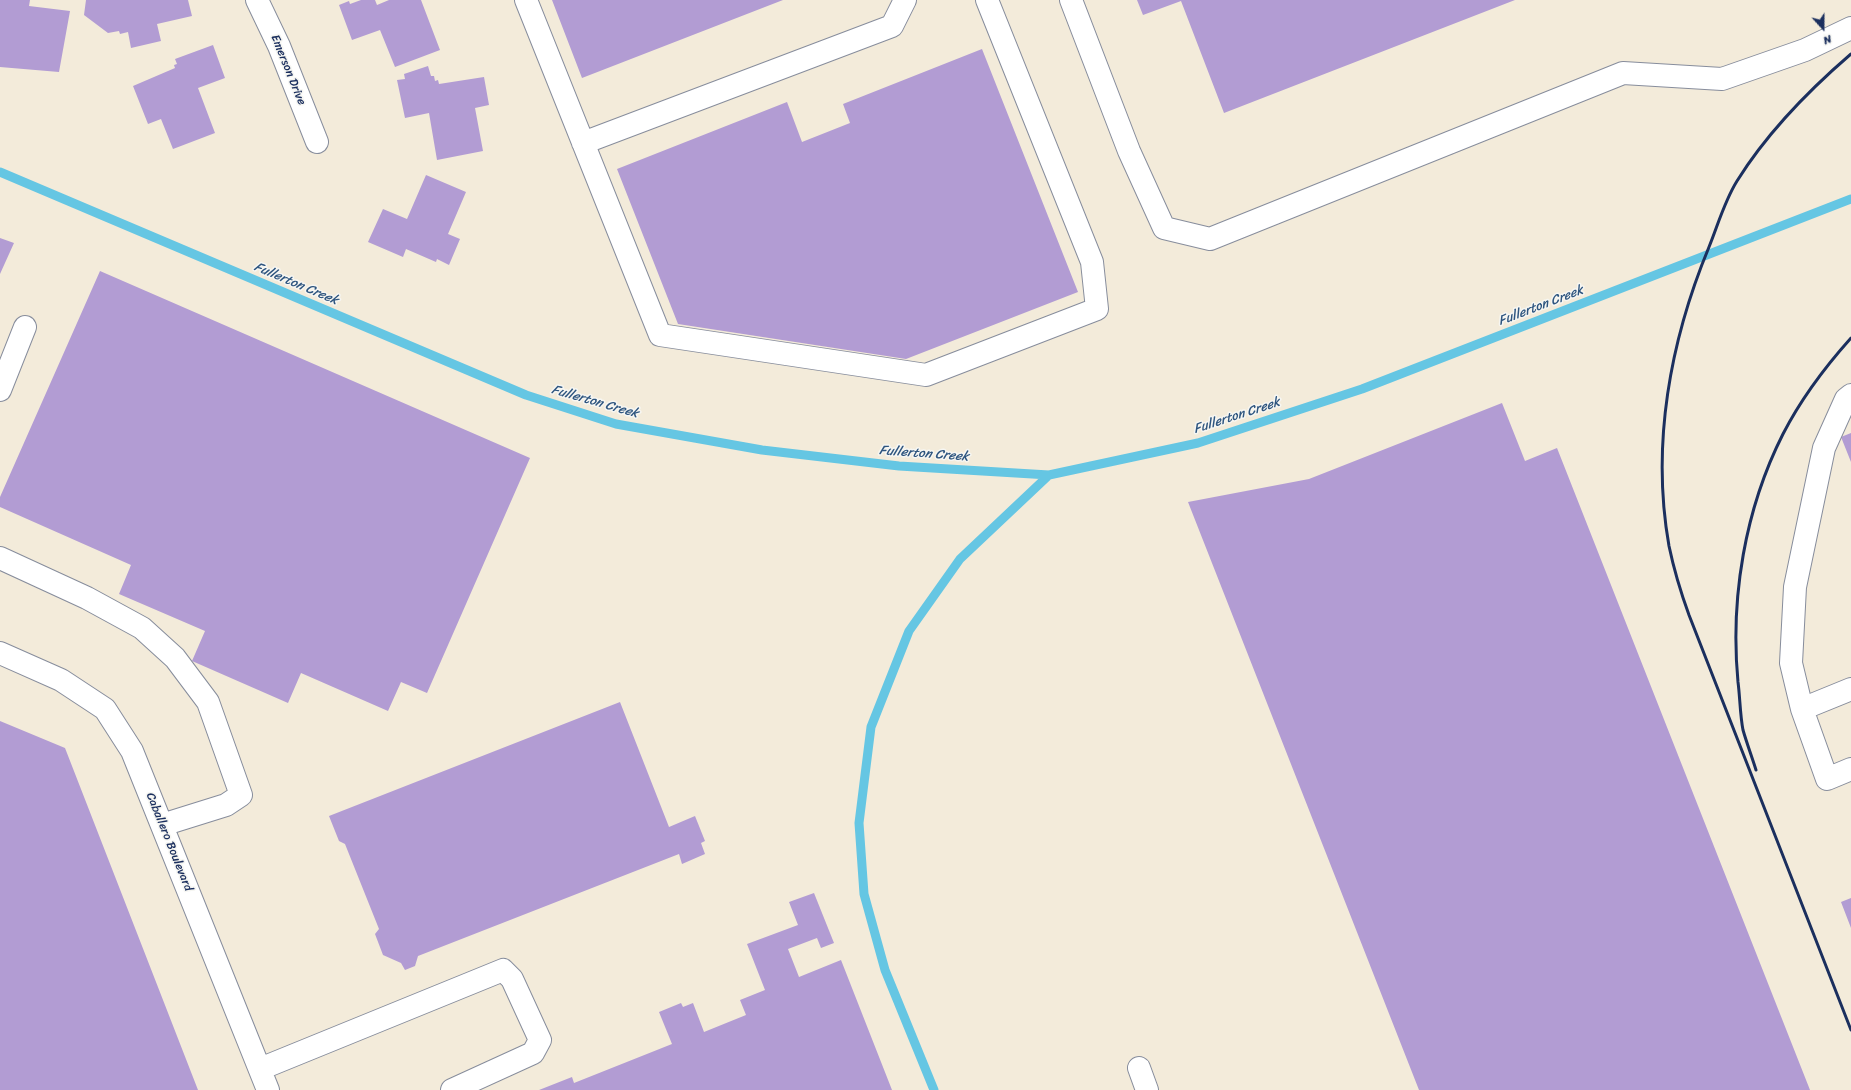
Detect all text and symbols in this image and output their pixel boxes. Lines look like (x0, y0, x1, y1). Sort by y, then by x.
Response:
north arrow (1803, 8, 1843, 48)
text: N (1821, 29, 1834, 50)
street label: Emerson Drive (267, 33, 309, 107)
water label: Fullerton Creek (252, 259, 340, 309)
water label: Fullerton Creek (1496, 283, 1586, 329)
water label: Fullerton Creek (550, 382, 640, 422)
water label: Fullerton Creek (1192, 395, 1282, 437)
water label: Fullerton Creek (879, 443, 969, 465)
street label: Caballero Boulevard (143, 791, 195, 893)

